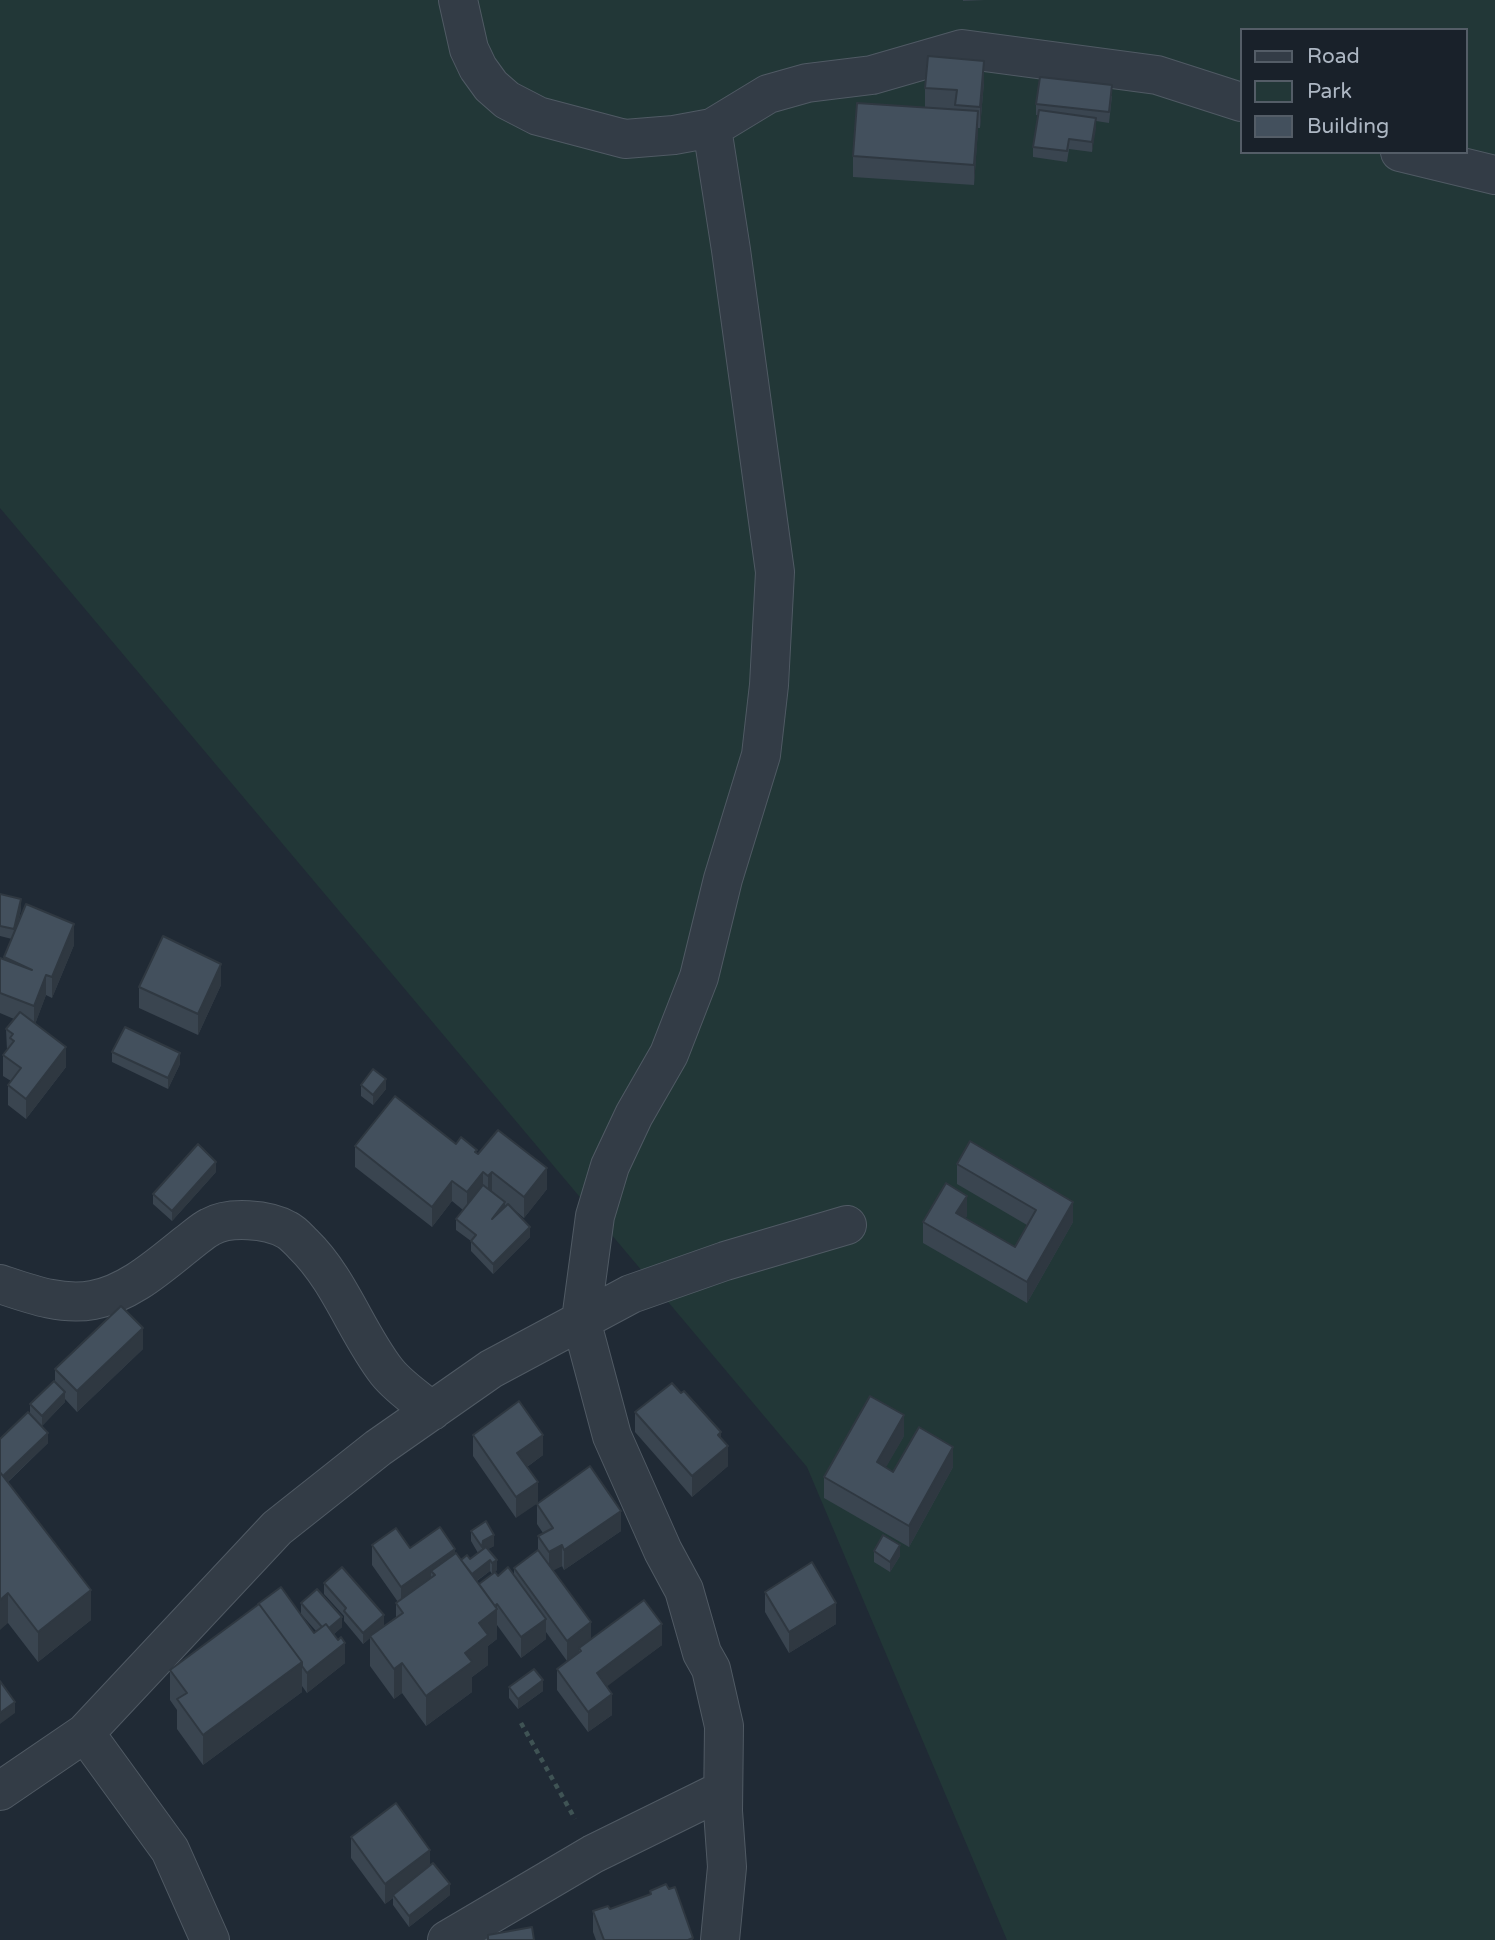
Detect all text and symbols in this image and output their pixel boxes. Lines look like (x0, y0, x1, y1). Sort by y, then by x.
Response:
legend (1240, 28, 1467, 154)
text: Road (1307, 44, 1360, 69)
text: Park (1307, 79, 1352, 104)
text: Building (1307, 114, 1389, 139)

